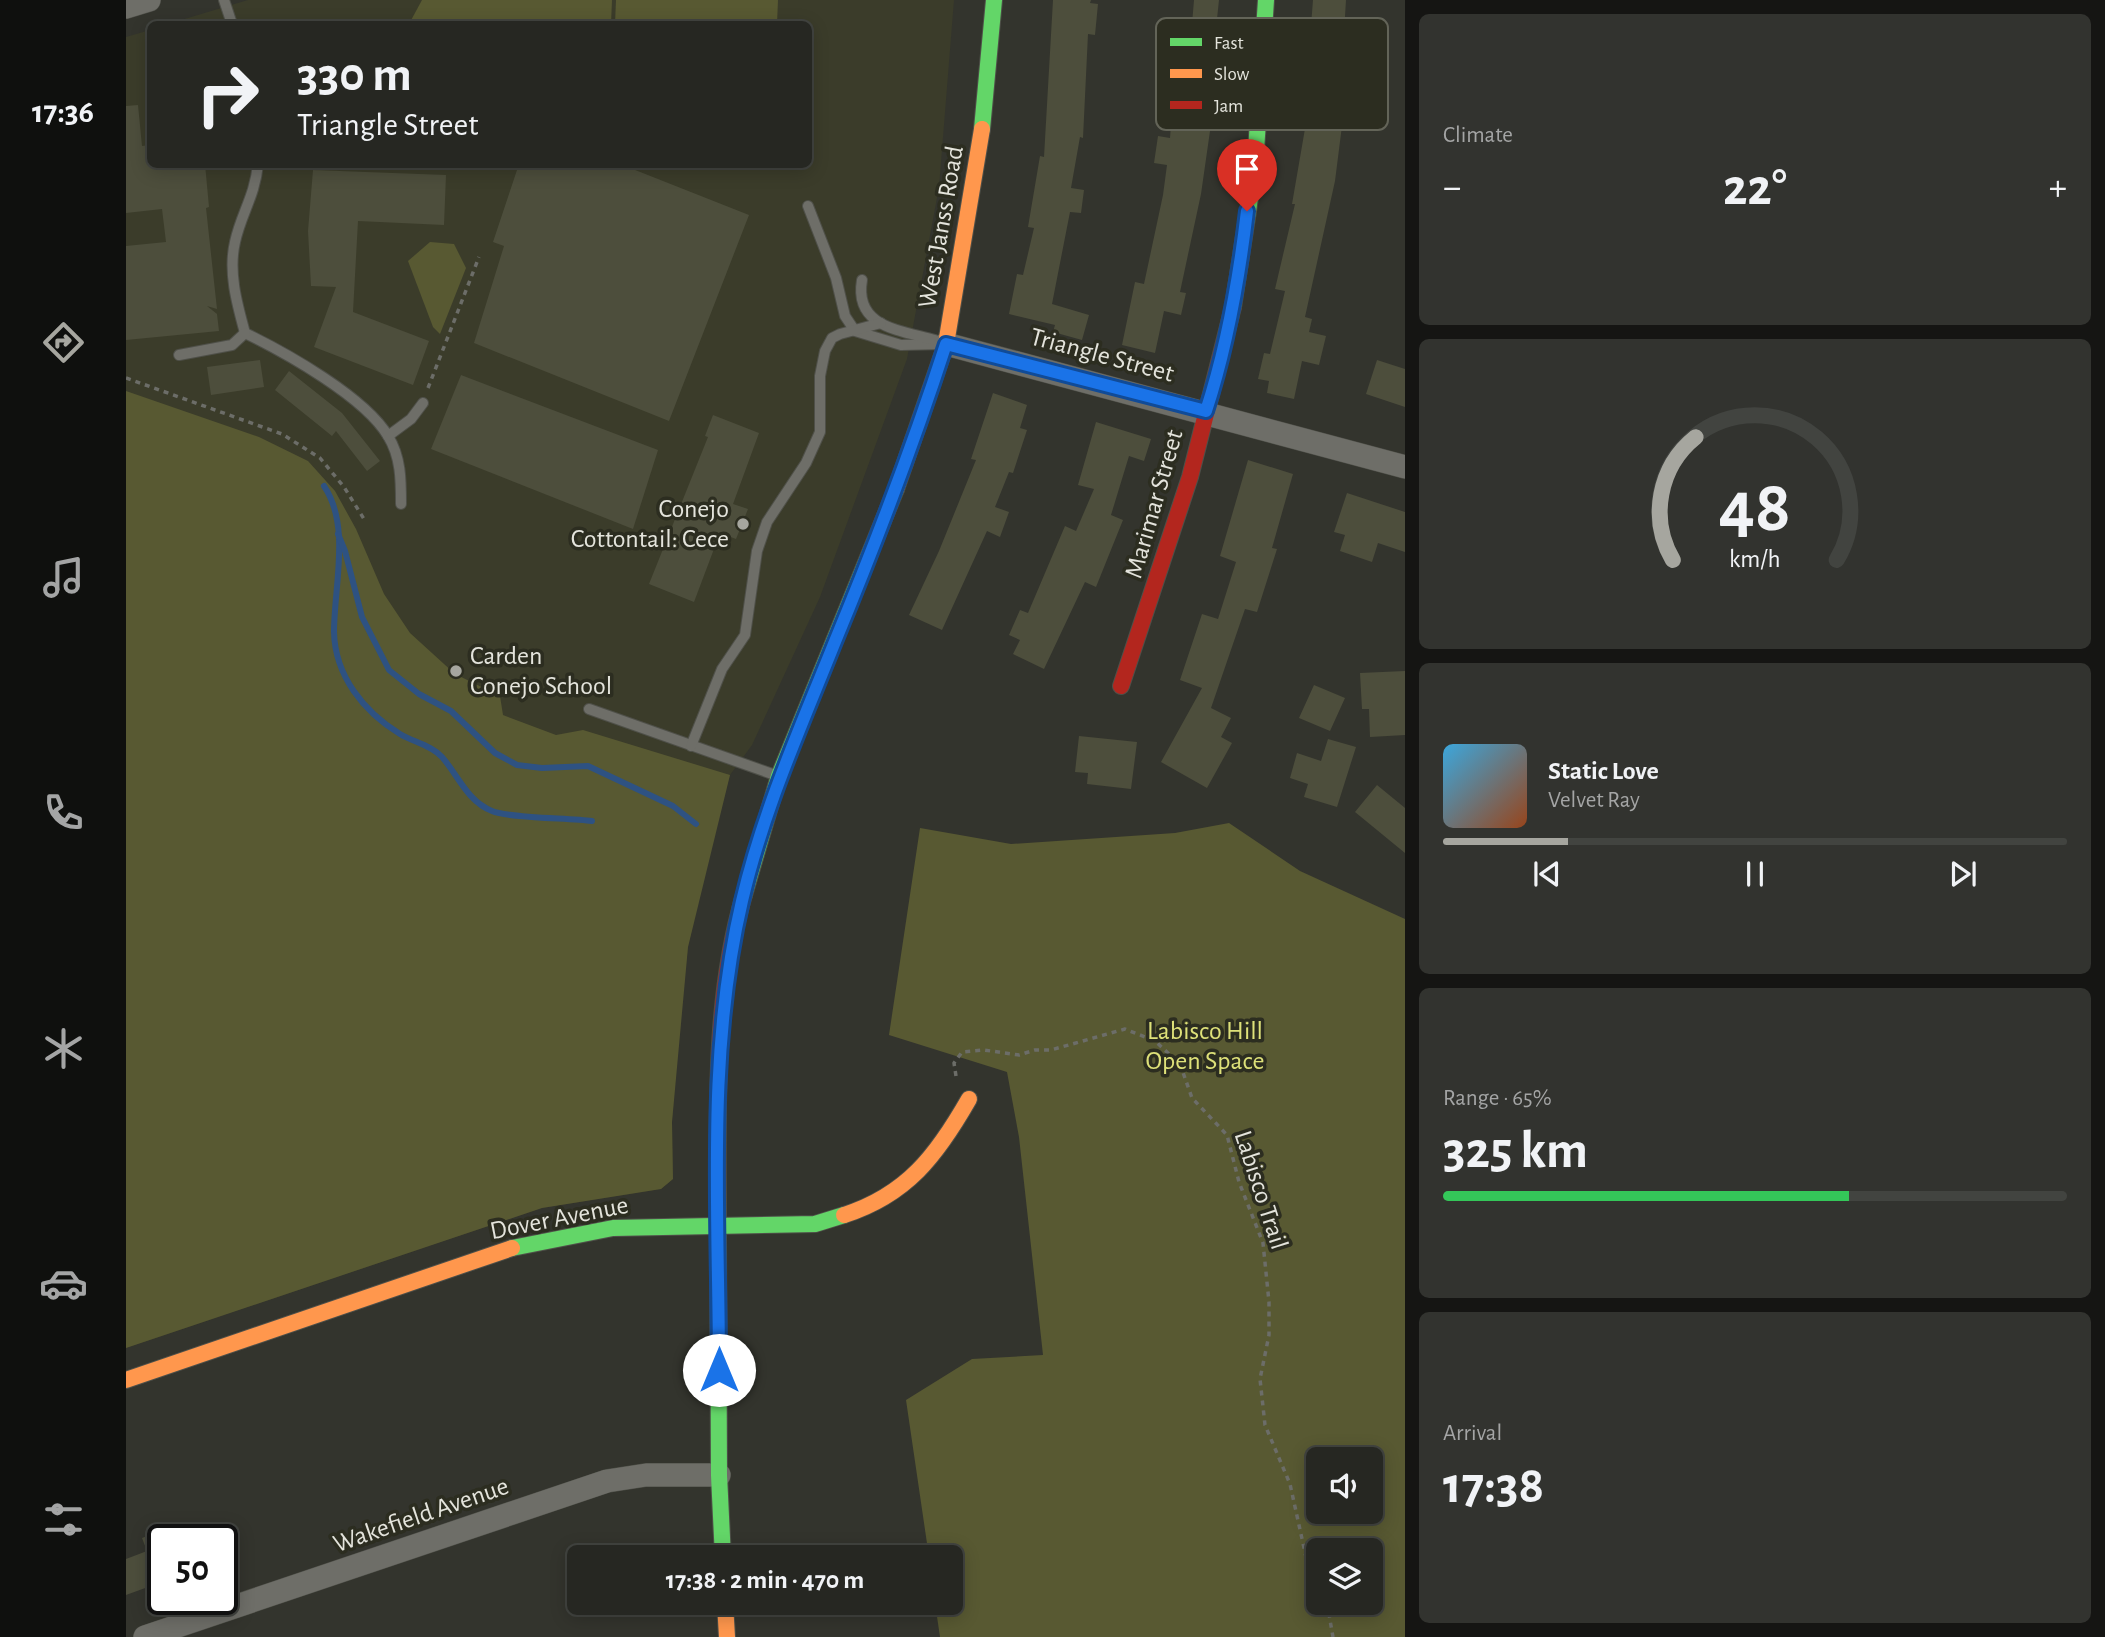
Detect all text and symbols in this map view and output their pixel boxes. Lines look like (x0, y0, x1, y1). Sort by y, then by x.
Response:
legend (1156, 18, 1388, 130)
text: Fast (1214, 34, 1244, 53)
icon: right (182, 49, 273, 140)
text: 330 m (297, 51, 412, 100)
text: Slow (1214, 65, 1250, 84)
text: 17:36 (32, 96, 94, 128)
text: Jam (1214, 97, 1243, 116)
text: Triangle Street (297, 109, 479, 141)
text: Climate (1443, 124, 1513, 147)
pin (1217, 139, 1277, 211)
street label: West Janss Road (914, 144, 968, 310)
icon: arrive (1228, 150, 1266, 188)
text: 22° (1723, 162, 1787, 214)
text: − (1443, 169, 1461, 207)
text: + (2049, 169, 2067, 207)
icon: directions (39, 318, 88, 367)
street label: Triangle Street (1027, 323, 1177, 387)
street label: Marimar Street (1120, 427, 1188, 581)
text: 48 (1719, 472, 1791, 545)
place label: Conejo Cottontail: Cece (571, 496, 729, 552)
marker: Conejo Cottontail: Cece (735, 516, 751, 532)
text: km/h (1729, 547, 1781, 572)
icon: music (39, 553, 88, 602)
place label: Carden Conejo School (470, 643, 612, 699)
marker: Carden Conejo School (448, 663, 464, 679)
text: Static Love (1548, 758, 1659, 784)
icon: phone (39, 788, 88, 837)
text: Velvet Ray (1548, 789, 1640, 812)
icon: previous (1528, 855, 1566, 893)
icon: pause (1736, 855, 1774, 893)
icon: next (1944, 855, 1982, 893)
park label: Labisco Hill Open Space (1146, 1018, 1264, 1074)
icon: climate (39, 1024, 88, 1073)
text: Range · 65% (1443, 1087, 1552, 1110)
text: 325 km (1443, 1125, 1588, 1177)
street label: Labisco Trail (1230, 1127, 1292, 1253)
street label: Dover Avenue (488, 1192, 630, 1244)
icon: car (39, 1259, 88, 1308)
position arrow (682, 1333, 756, 1407)
text: Arrival (1443, 1422, 1502, 1445)
map controls (1306, 1447, 1383, 1615)
button: sound (1306, 1447, 1383, 1524)
text: 17:38 (1443, 1460, 1544, 1512)
street label: Wakefield Avenue (330, 1473, 512, 1557)
icon: filters (39, 1495, 88, 1544)
speed limit sign: 50 (147, 1524, 238, 1615)
button: layers (1306, 1538, 1383, 1615)
text: 17:38 · 2 min · 470 m (666, 1567, 864, 1593)

